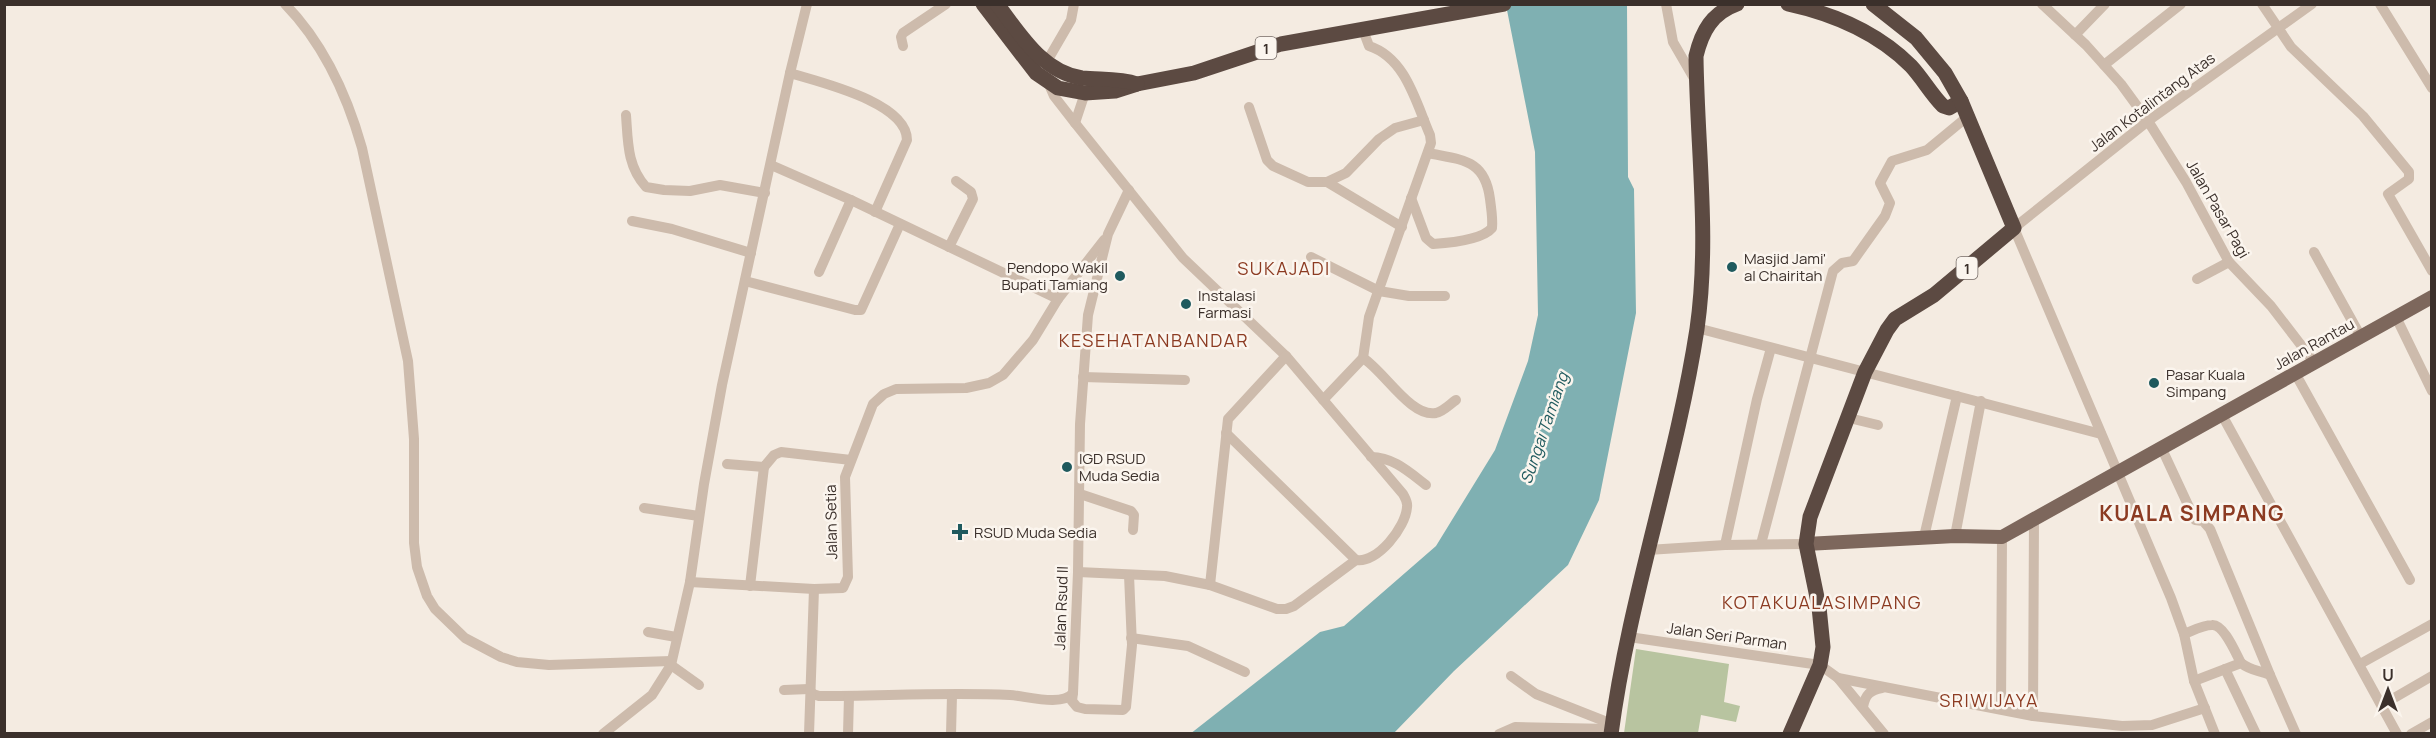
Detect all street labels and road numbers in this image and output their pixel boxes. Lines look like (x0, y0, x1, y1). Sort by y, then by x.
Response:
road number: 1 (1256, 37, 1276, 59)
street label: Jalan Kotalintang Atas (2085, 48, 2220, 156)
street label: Jalan Pasar Pagi (2181, 156, 2255, 262)
road number: 1 (1956, 257, 1978, 279)
street label: Jalan Rantau (2270, 313, 2358, 375)
street label: Jalan Setia (820, 484, 842, 560)
street label: Jalan Rsud II (1049, 566, 1073, 650)
street label: Jalan Seri Parman (1665, 617, 1789, 655)

